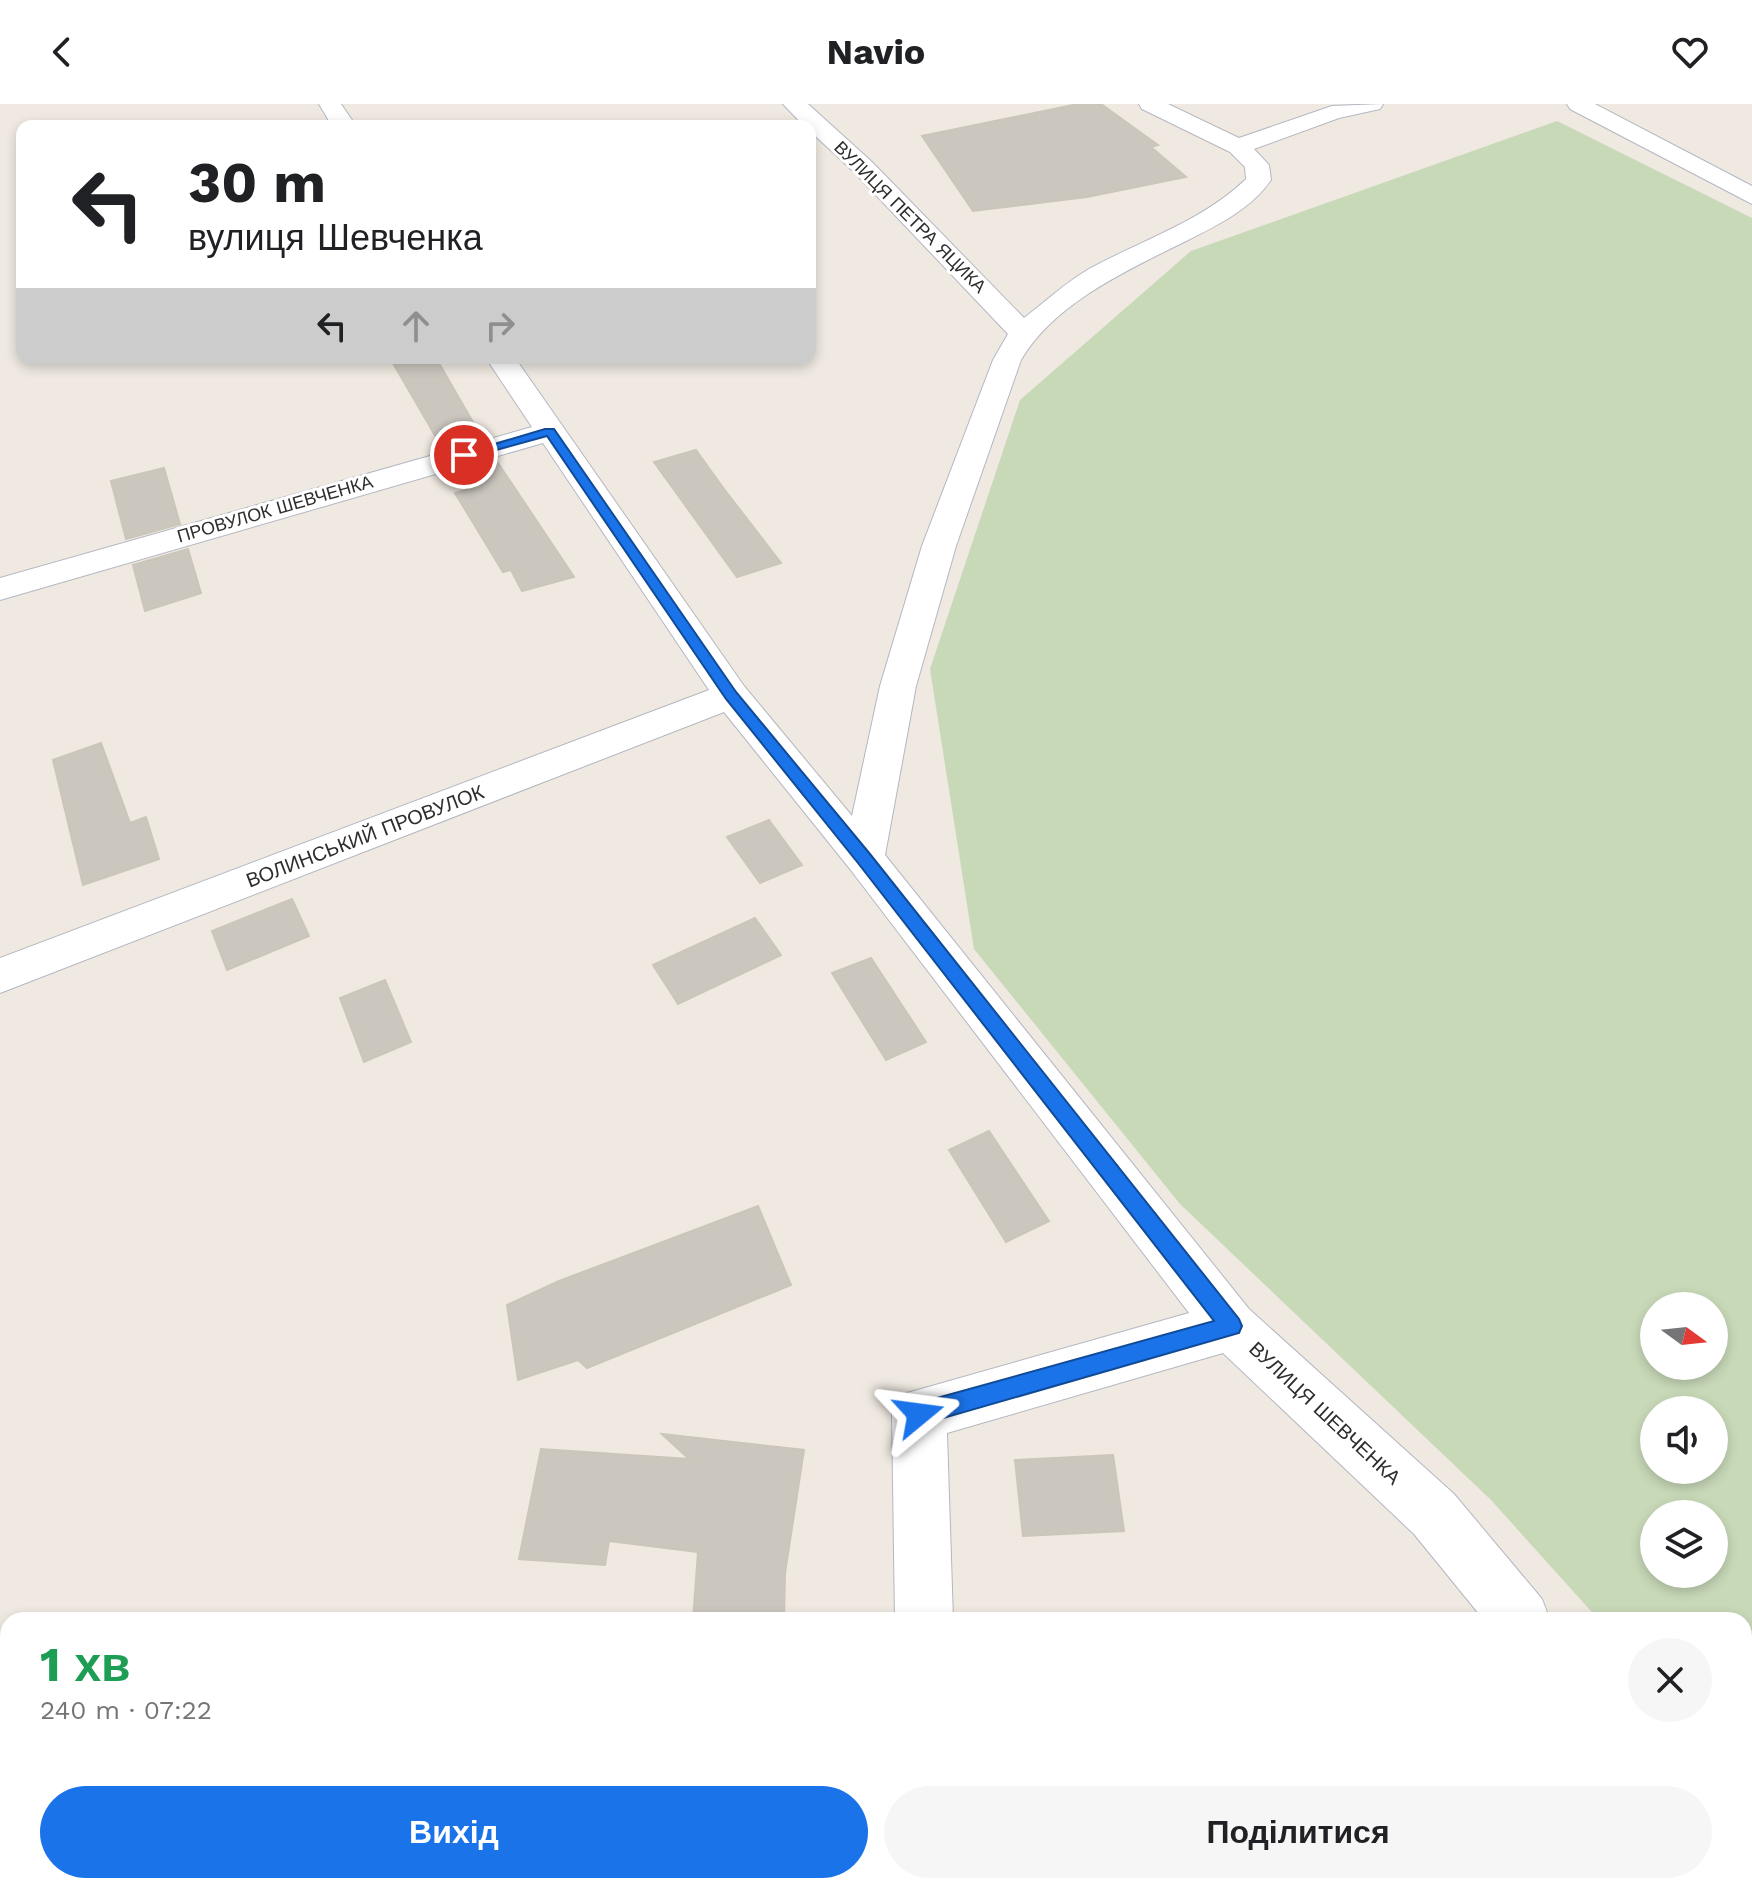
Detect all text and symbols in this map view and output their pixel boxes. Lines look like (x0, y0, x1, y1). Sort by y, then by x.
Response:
icon: back (40, 30, 84, 74)
icon: heart (1668, 30, 1712, 74)
text: Navio (827, 31, 925, 73)
street label: ВУЛИЦЯ ПЕТРА ЯЦИКА (830, 136, 991, 297)
text: 30 m (188, 150, 326, 216)
icon: left (56, 152, 160, 256)
text: вулиця Шевченка (188, 217, 483, 259)
icon: left (310, 304, 354, 348)
icon: ahead (394, 304, 438, 348)
icon: right (478, 304, 522, 348)
pin (430, 421, 498, 489)
icon: arrive (442, 433, 486, 477)
street label: ПРОВУЛОК ШЕВЧЕНКА (175, 471, 375, 547)
street label: ВОЛИНСЬКИЙ ПРОВУЛОК (243, 779, 488, 892)
north arrow (1640, 1292, 1728, 1380)
map controls (1640, 1292, 1728, 1588)
street label: ВУЛИЦЯ ШЕВЧЕНКА (1244, 1337, 1406, 1490)
position arrow (877, 1372, 961, 1456)
button: sound (1640, 1396, 1728, 1484)
button: layers (1640, 1500, 1728, 1588)
text: 1 хв (40, 1636, 131, 1693)
button: close (1628, 1638, 1712, 1722)
text: 240 m · 07:22 (40, 1695, 212, 1725)
button: Вихід (40, 1786, 868, 1878)
button: Поділитися (884, 1786, 1712, 1878)

